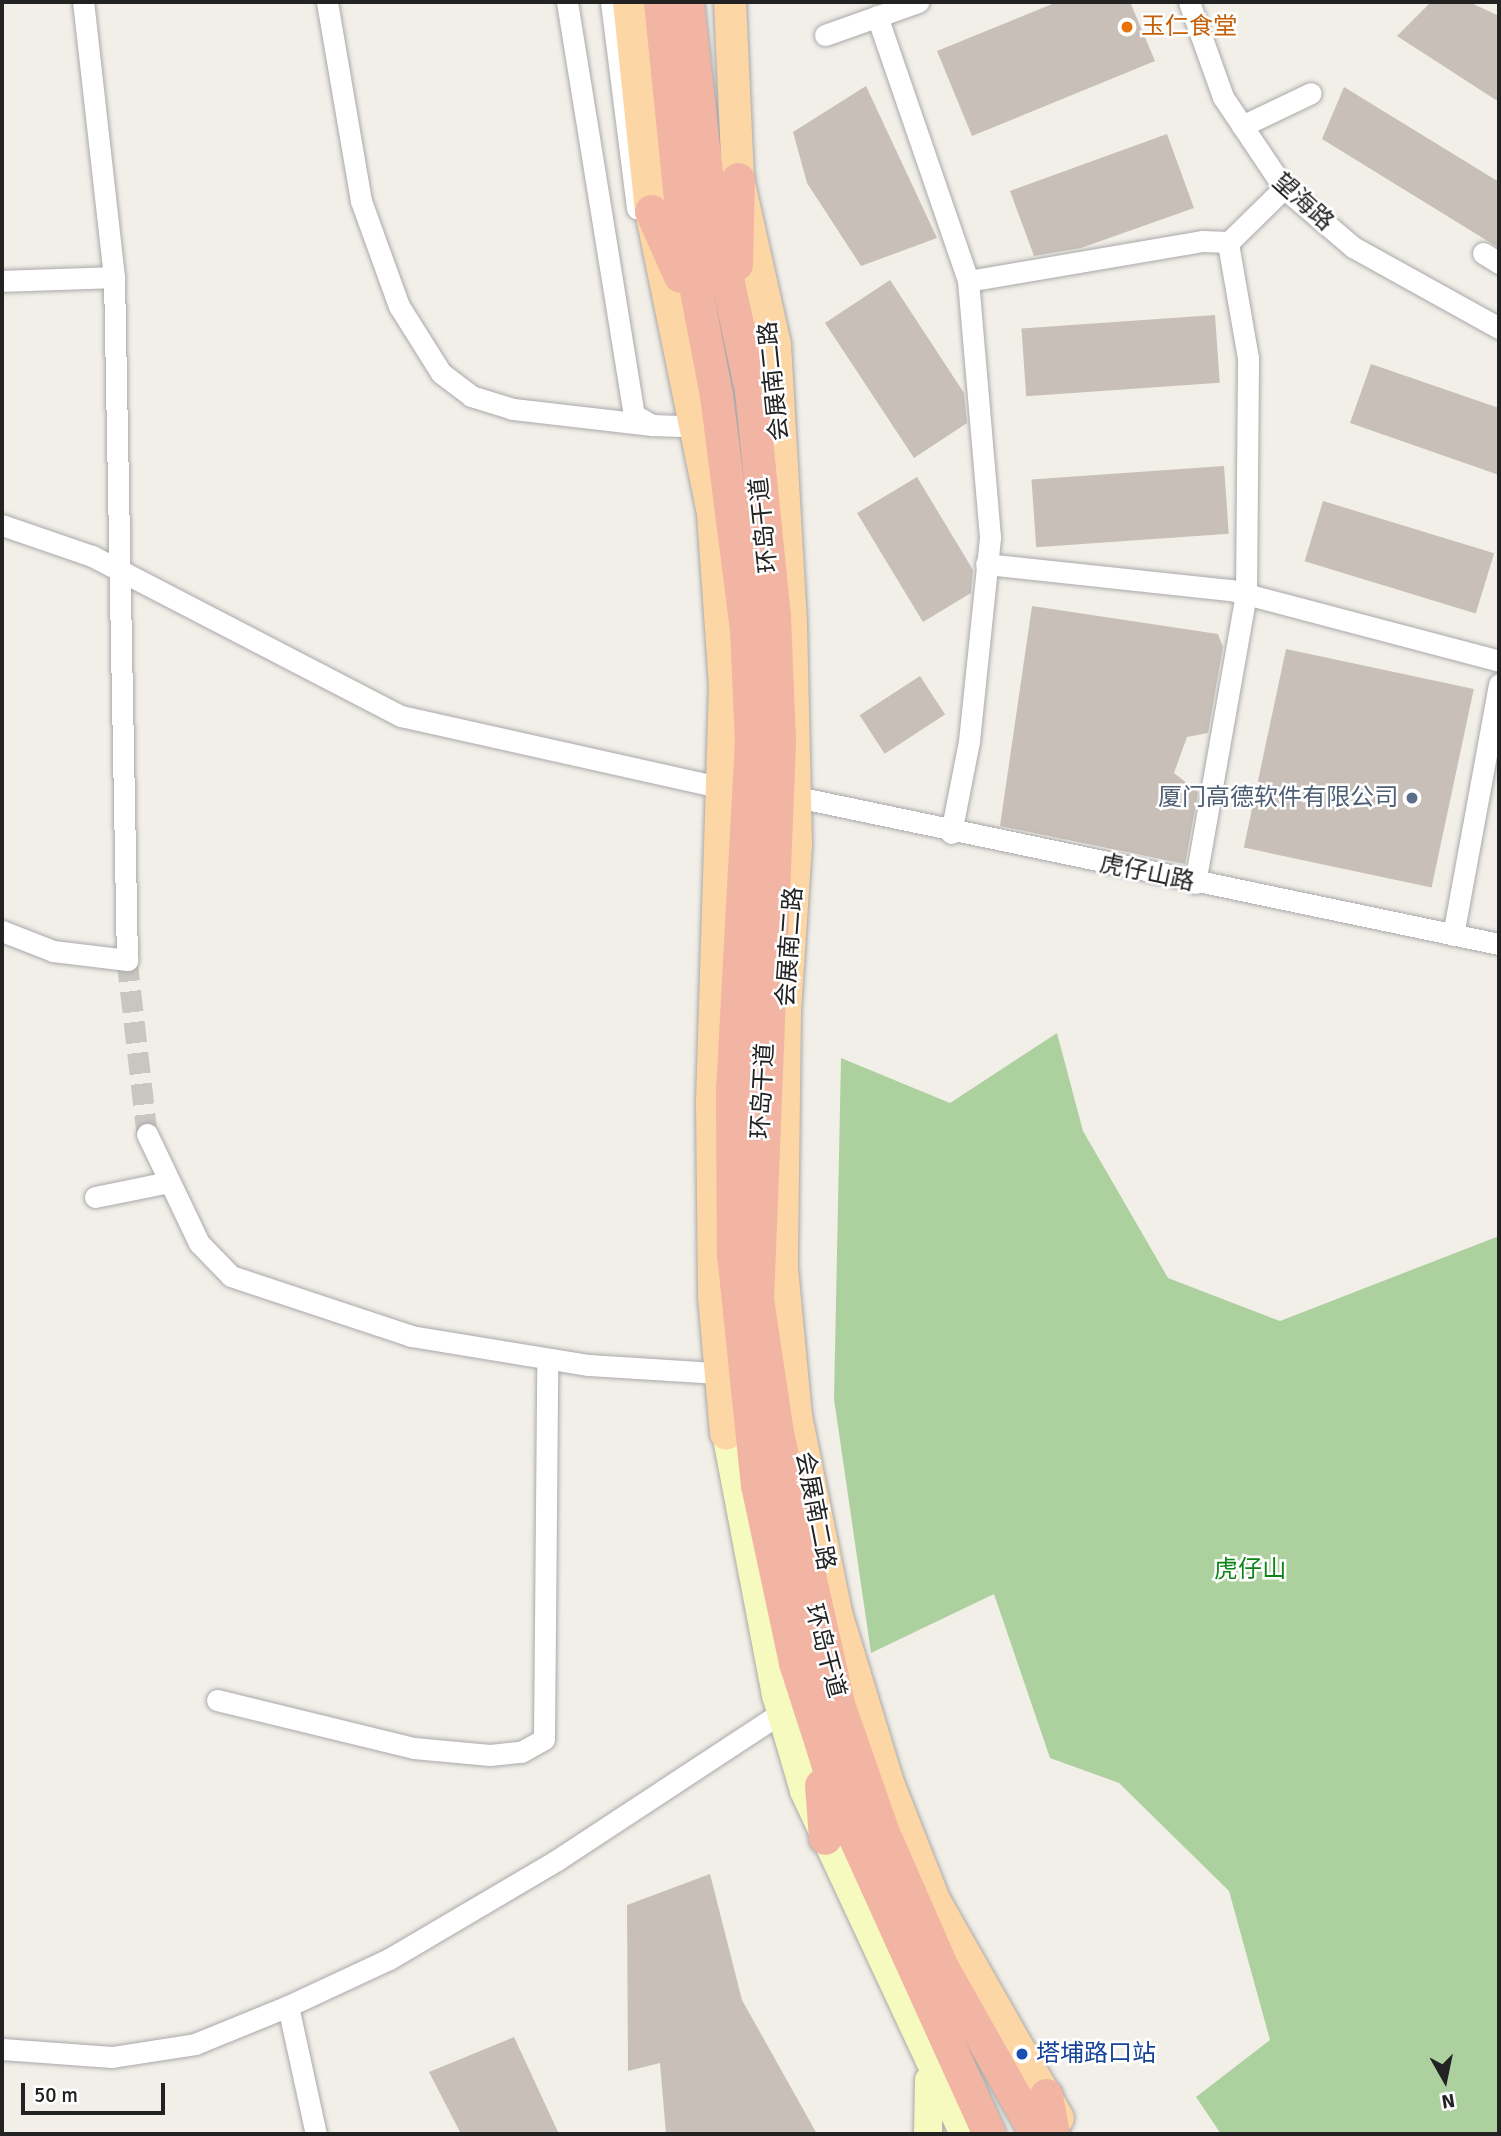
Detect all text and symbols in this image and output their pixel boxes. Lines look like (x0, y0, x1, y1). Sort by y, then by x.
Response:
place label: 玉仁食堂 (1141, 13, 1237, 41)
marker: 玉仁食堂 (1119, 19, 1135, 35)
street label: 望海路 (1267, 167, 1339, 237)
street label: 会展南二路 (753, 320, 795, 442)
street label: 环岛干道 (745, 476, 783, 574)
place label: 厦门高德软件有限公司 (1158, 784, 1398, 812)
marker: 厦门高德软件有限公司 (1404, 790, 1420, 806)
street label: 虎仔山路 (1097, 849, 1197, 897)
street label: 会展南二路 (771, 886, 809, 1008)
street label: 环岛干道 (746, 1042, 780, 1140)
street label: 会展南二路 (789, 1449, 841, 1573)
park label: 虎仔山 (1214, 1556, 1286, 1584)
street label: 环岛干道 (799, 1601, 851, 1701)
place label: 塔埔路口站 (1036, 2040, 1156, 2068)
north arrow (1410, 2045, 1480, 2115)
marker: 塔埔路口站 (1014, 2046, 1030, 2062)
scale bar (24, 2070, 168, 2114)
text: 50 m (34, 2082, 78, 2108)
text: N (1440, 2088, 1457, 2114)

